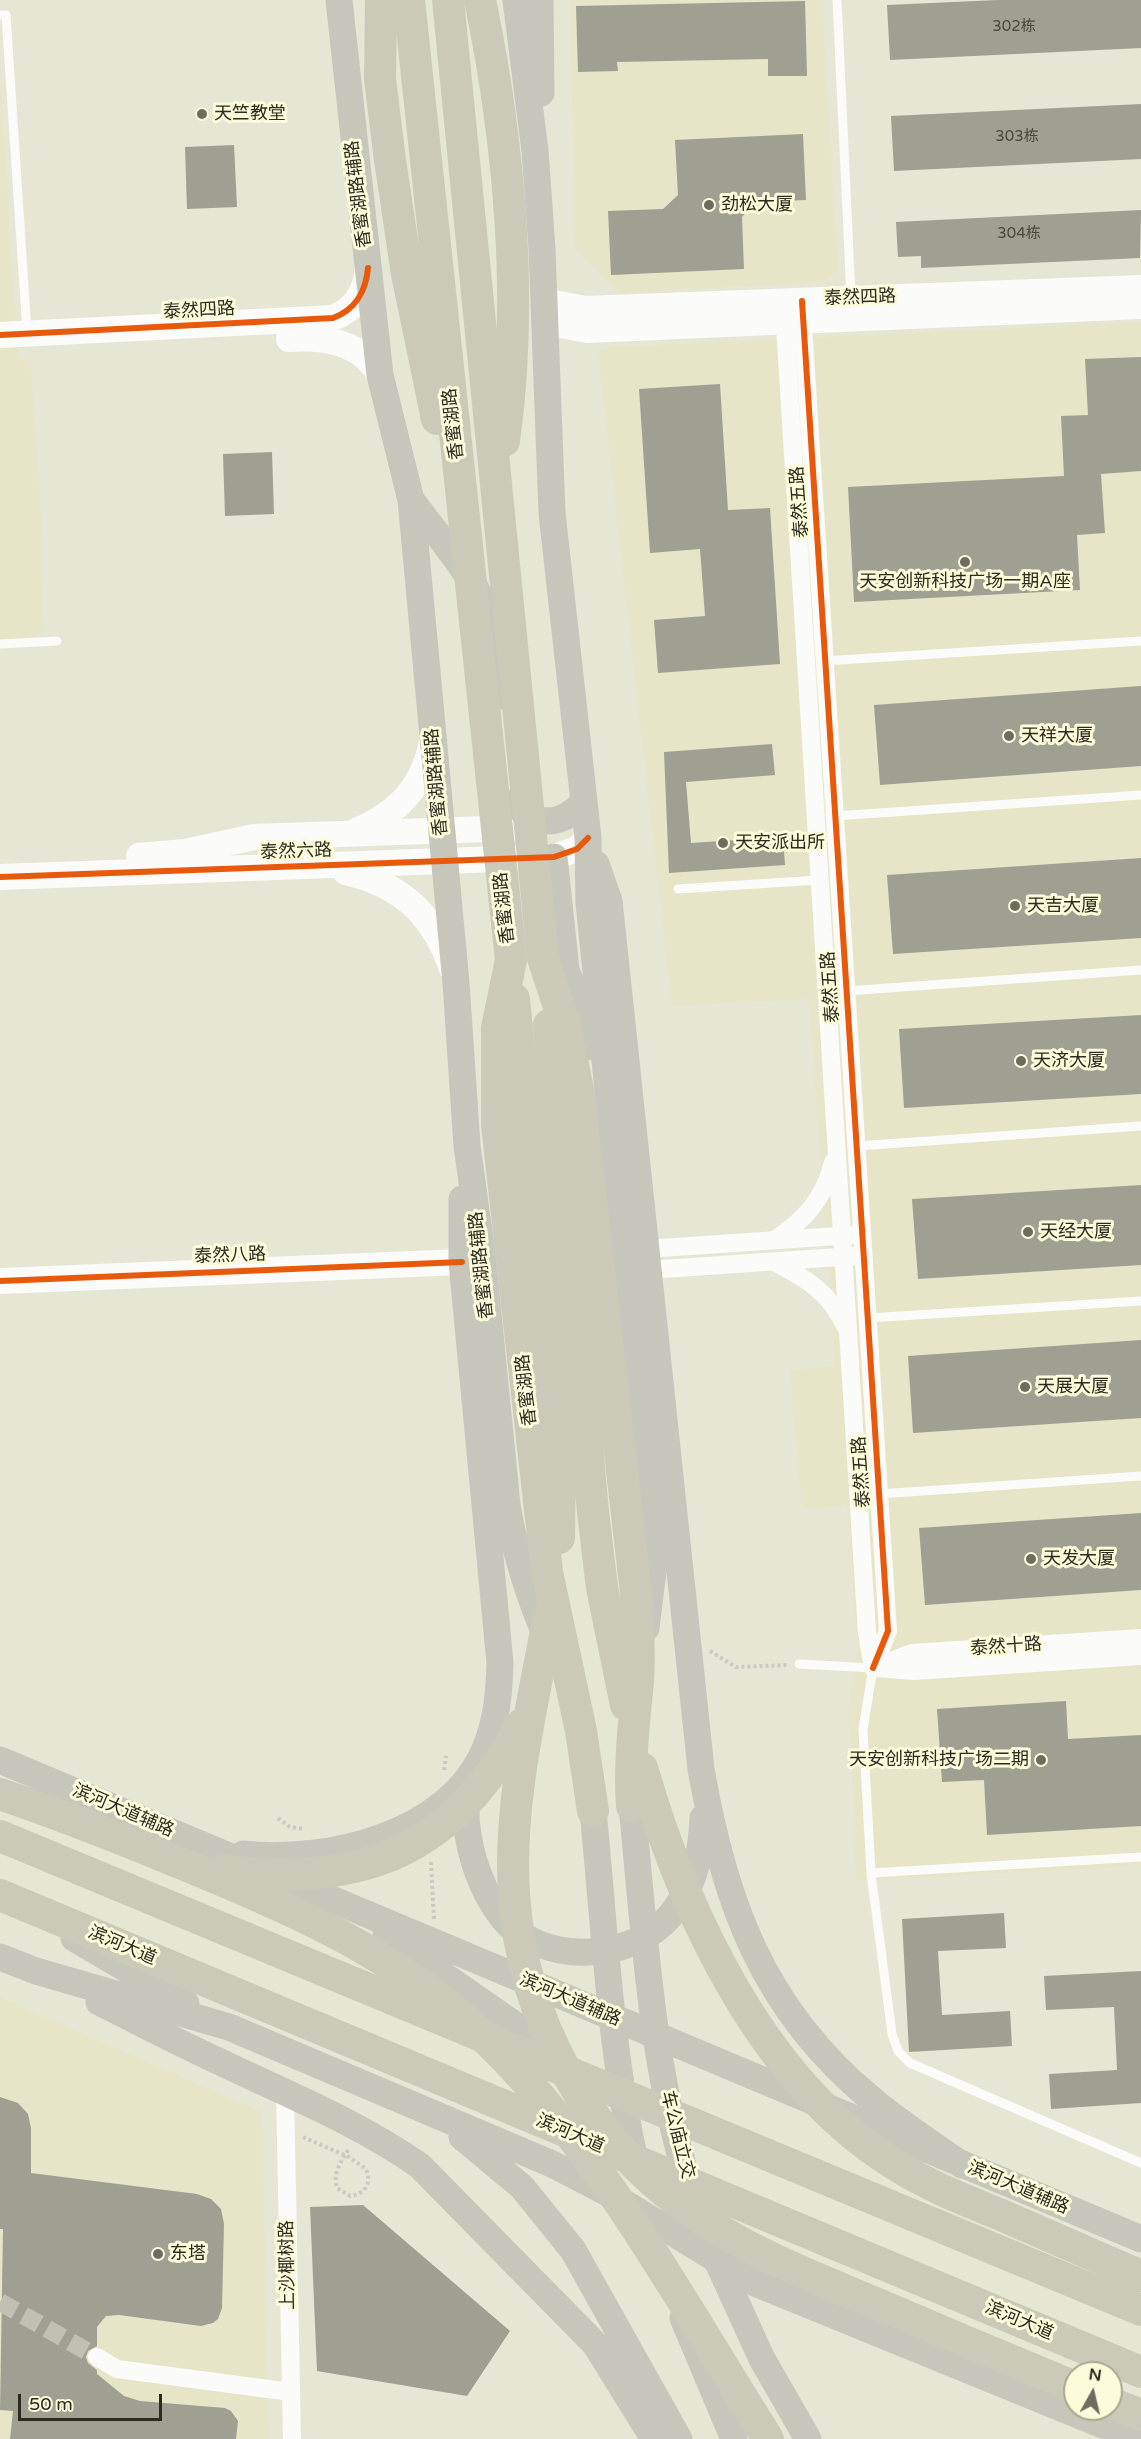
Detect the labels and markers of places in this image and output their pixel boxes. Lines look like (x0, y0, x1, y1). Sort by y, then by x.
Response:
place label: 天竺教堂 (214, 103, 286, 125)
marker: 天竺教堂 (195, 107, 209, 121)
place label: 劲松大厦 (721, 194, 793, 216)
marker: 劲松大厦 (702, 198, 716, 212)
marker: 天安创新科技广场一期A座 (958, 555, 972, 569)
place label: 天安创新科技广场一期A座 (859, 571, 1071, 593)
place label: 天祥大厦 (1021, 725, 1093, 747)
marker: 天祥大厦 (1002, 729, 1016, 743)
place label: 天安派出所 (735, 832, 825, 854)
marker: 天安派出所 (716, 836, 730, 850)
place label: 天吉大厦 (1027, 895, 1099, 917)
marker: 天吉大厦 (1008, 899, 1022, 913)
place label: 天济大厦 (1033, 1050, 1105, 1072)
marker: 天济大厦 (1014, 1054, 1028, 1068)
place label: 天经大厦 (1040, 1221, 1112, 1243)
marker: 天经大厦 (1021, 1225, 1035, 1239)
place label: 天展大厦 (1037, 1376, 1109, 1398)
marker: 天展大厦 (1018, 1380, 1032, 1394)
place label: 天发大厦 (1043, 1548, 1115, 1570)
marker: 天发大厦 (1024, 1552, 1038, 1566)
place label: 天安创新科技广场二期 (849, 1749, 1029, 1771)
marker: 天安创新科技广场二期 (1034, 1753, 1048, 1767)
place label: 东塔 (170, 2243, 206, 2265)
marker: 东塔 (151, 2247, 165, 2261)

